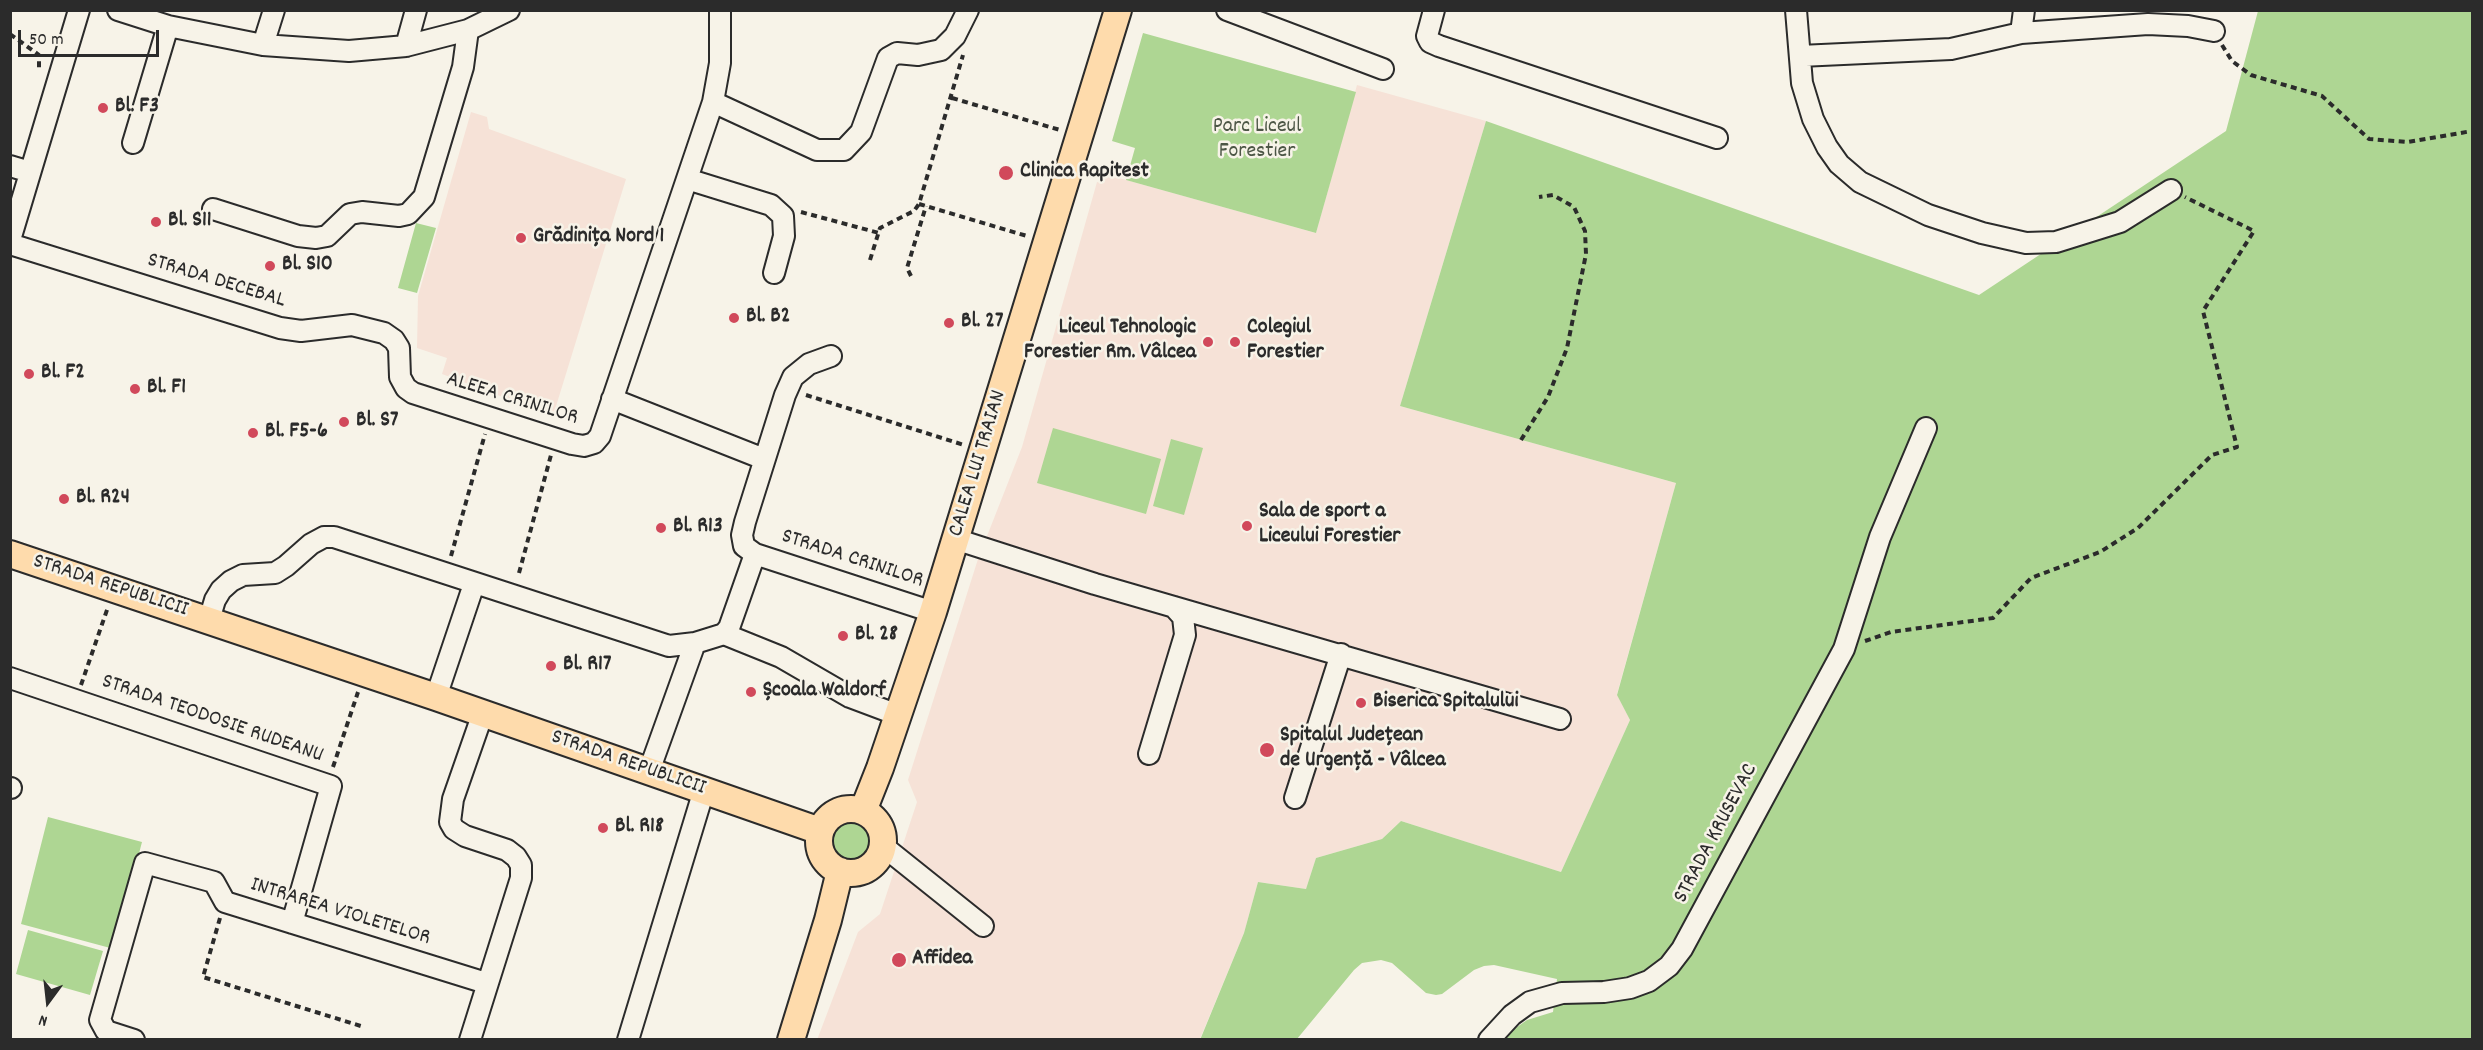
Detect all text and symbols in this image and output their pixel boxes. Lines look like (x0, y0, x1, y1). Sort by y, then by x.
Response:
scale bar (21, 18, 162, 56)
text: 50 m (29, 28, 64, 53)
place label: Bl. F3 (115, 95, 159, 121)
marker: Bl. F3 (96, 101, 110, 115)
park label: Parc Liceul Forestier (1213, 115, 1301, 166)
place label: Clinica Rapitest (1020, 160, 1149, 186)
marker: Clinica Rapitest (997, 164, 1015, 182)
place label: Bl. S11 (168, 209, 212, 235)
marker: Bl. S11 (149, 215, 163, 229)
place label: Grădinița Nord 1 (533, 225, 664, 251)
marker: Grădinița Nord 1 (514, 231, 528, 245)
street label: STRADA DECEBAL (144, 248, 288, 316)
place label: Bl. S10 (282, 253, 333, 279)
marker: Bl. S10 (263, 259, 277, 273)
place label: Bl. B2 (746, 305, 790, 331)
place label: Bl. 27 (961, 310, 1003, 336)
marker: Bl. B2 (727, 311, 741, 325)
marker: Bl. 27 (942, 316, 956, 330)
place label: Liceul Tehnologic Forestier Rm. Vâlcea (1024, 316, 1196, 368)
place label: Colegiul Forestier (1247, 316, 1324, 368)
marker: Liceul Tehnologic Forestier Rm. Vâlcea (1201, 335, 1215, 349)
marker: Colegiul Forestier (1228, 335, 1242, 349)
place label: Bl. F2 (41, 361, 85, 387)
marker: Bl. F2 (22, 367, 36, 381)
street label: ALEEA CRINILOR (443, 367, 581, 433)
place label: Bl. F1 (147, 376, 186, 402)
marker: Bl. F1 (128, 382, 142, 396)
street label: CALEA LUI TRAIAN (944, 388, 1014, 540)
place label: Bl. S7 (356, 409, 398, 435)
marker: Bl. S7 (337, 415, 351, 429)
place label: Bl. F5-6 (265, 420, 328, 446)
marker: Bl. F5-6 (246, 426, 260, 440)
place label: Bl. R24 (76, 486, 130, 512)
marker: Bl. R24 (57, 492, 71, 506)
place label: Sala de sport a Liceului Forestier (1259, 500, 1401, 552)
place label: Bl. R13 (673, 515, 723, 541)
marker: Sala de sport a Liceului Forestier (1240, 519, 1254, 533)
marker: Bl. R13 (654, 521, 668, 535)
street label: STRADA CRINILOR (778, 525, 926, 595)
street label: STRADA REPUBLICII (29, 549, 191, 625)
place label: Bl. 28 (855, 623, 898, 649)
marker: Bl. 28 (836, 629, 850, 643)
place label: Bl. R17 (563, 653, 611, 679)
marker: Bl. R17 (544, 659, 558, 673)
street label: STRADA TEODOSIE RUDEANU (98, 670, 326, 770)
place label: Școala Waldorf (763, 679, 886, 705)
marker: Școala Waldorf (744, 685, 758, 699)
place label: Biserica Spitalului (1373, 690, 1519, 716)
marker: Biserica Spitalului (1354, 696, 1368, 710)
place label: Spitalul Județean de Urgență - Vâlcea (1280, 724, 1446, 776)
street label: STRADA REPUBLICII (547, 725, 709, 803)
marker: Spitalul Județean de Urgență - Vâlcea (1258, 741, 1276, 759)
street label: STRADA KRUSEVAC (1669, 760, 1765, 908)
place label: Bl. R18 (615, 815, 664, 841)
marker: Bl. R18 (596, 821, 610, 835)
street label: INTRAREA VIOLETELOR (247, 873, 433, 953)
place label: Affidea (912, 947, 973, 973)
marker: Affidea (890, 951, 908, 969)
north arrow (18, 972, 78, 1032)
text: N (36, 1008, 50, 1032)

